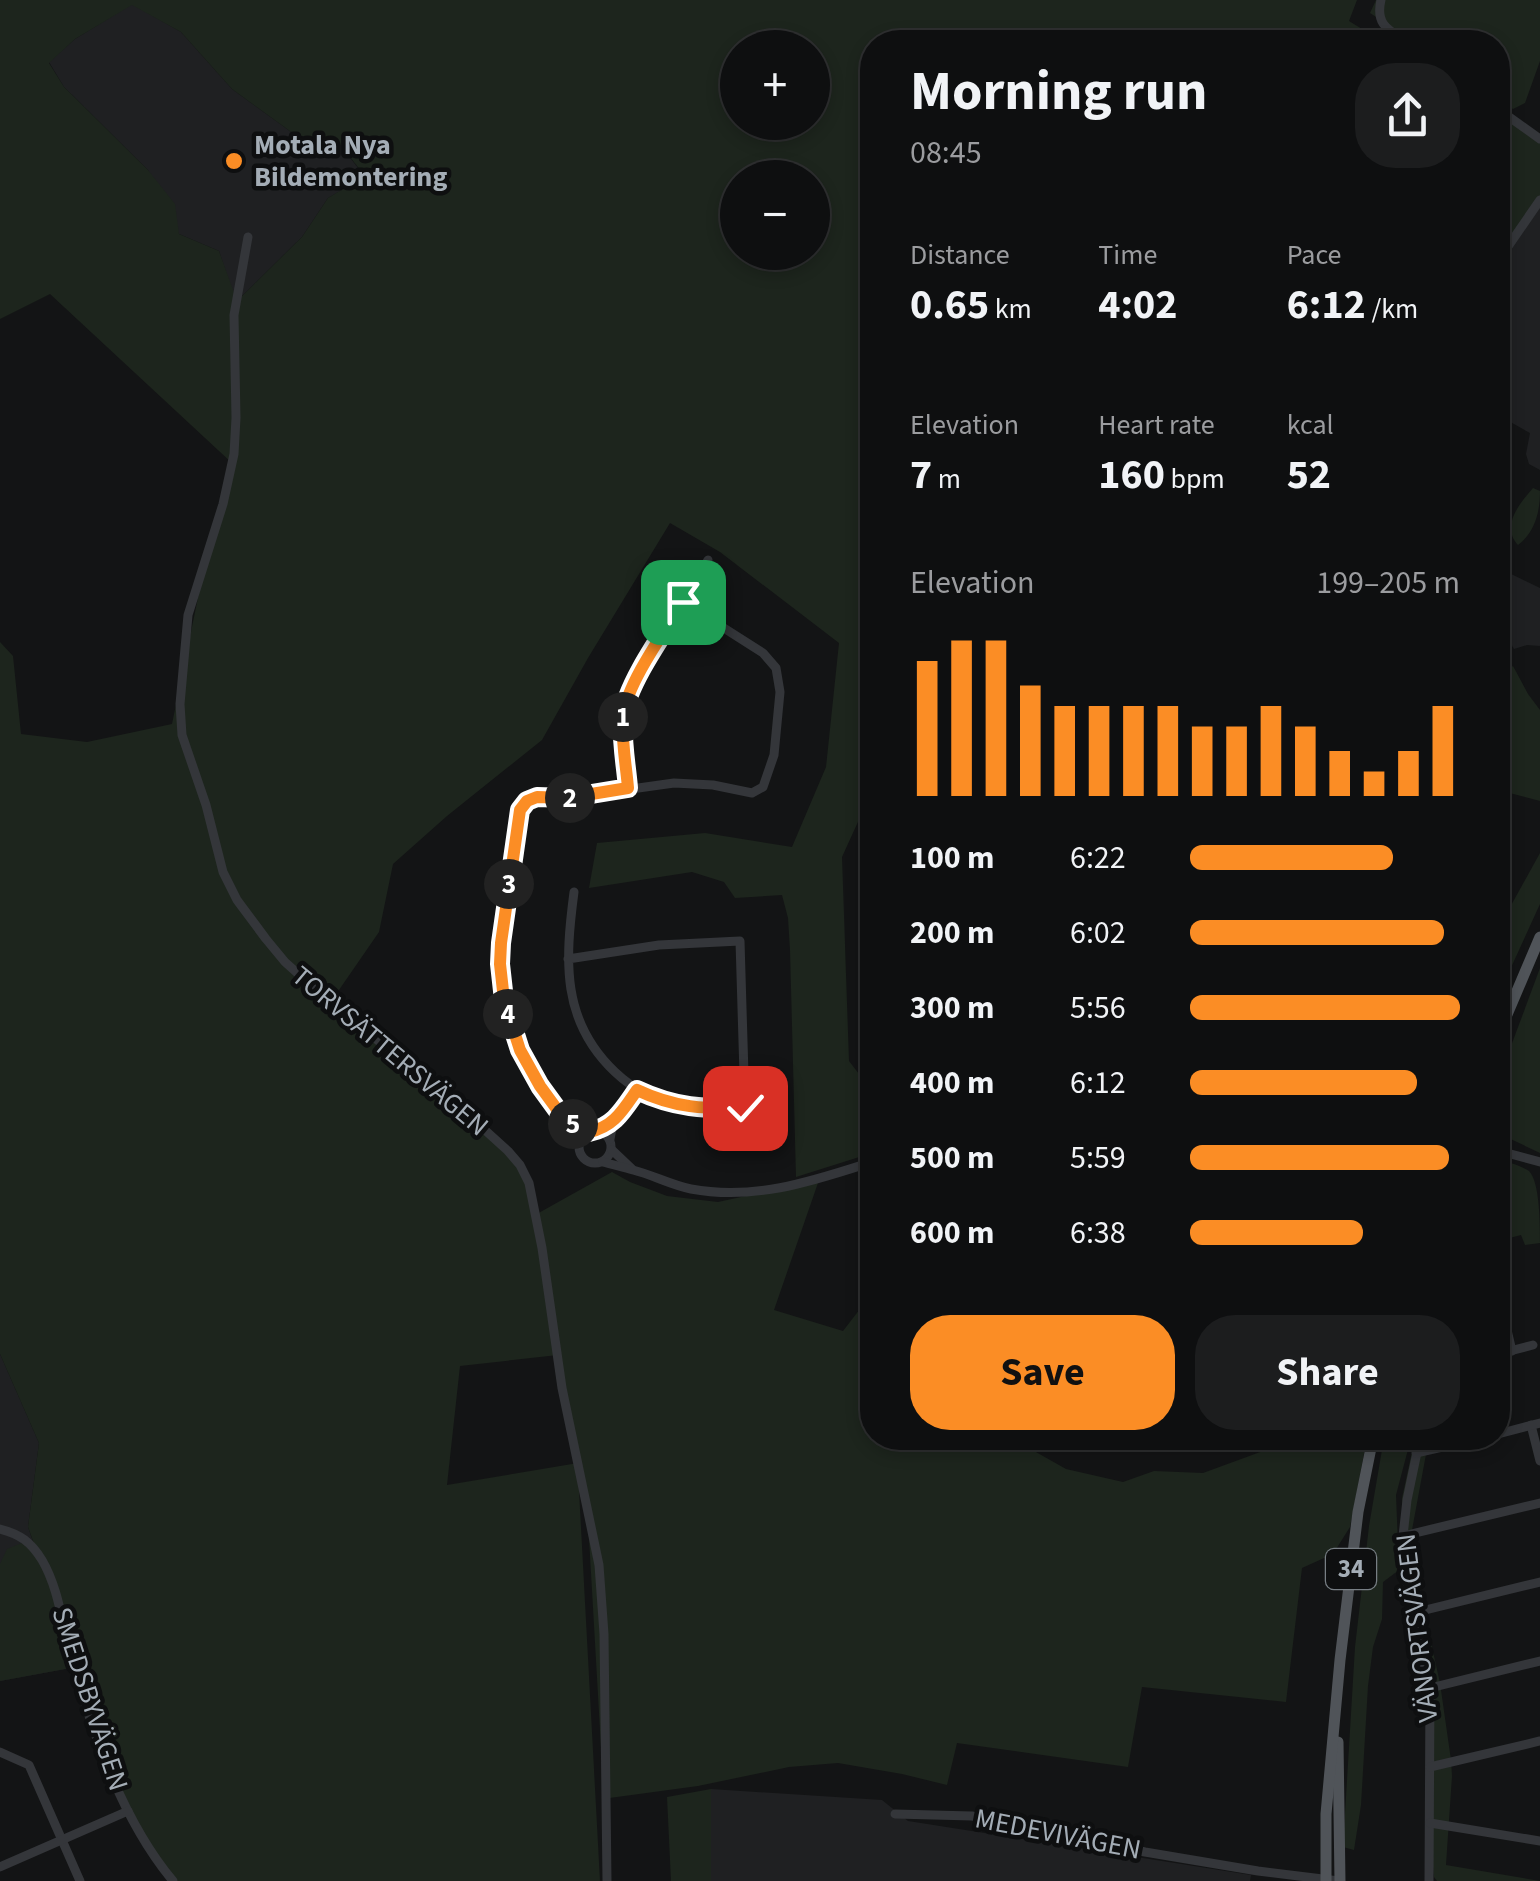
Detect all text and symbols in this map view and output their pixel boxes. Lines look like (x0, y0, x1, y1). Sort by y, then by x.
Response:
map controls (720, 30, 830, 270)
button: + (720, 30, 830, 140)
text: Morning run (910, 53, 1207, 131)
button: share (1355, 63, 1460, 168)
place label: Motala Nya Bildemontering (254, 125, 447, 197)
text: 08:45 (910, 130, 982, 176)
marker: Motala Nya Bildemontering (223, 150, 245, 172)
button: − (720, 160, 830, 270)
text: Distance (910, 235, 1010, 275)
text: Time (1098, 235, 1157, 275)
text: Pace (1287, 235, 1342, 275)
text: 0.65 (910, 275, 989, 335)
text: 4:02 (1098, 275, 1177, 335)
text: 6:12 (1287, 275, 1366, 335)
text: km (989, 289, 1032, 329)
text: /km (1366, 289, 1418, 329)
text: Elevation (910, 405, 1019, 445)
text: Heart rate (1098, 405, 1215, 445)
text: kcal (1287, 405, 1334, 445)
text: 7 (910, 445, 932, 505)
text: 160 (1098, 445, 1165, 505)
text: 52 (1287, 445, 1331, 505)
text: m (932, 459, 961, 499)
text: bpm (1165, 459, 1225, 499)
pin (641, 560, 726, 645)
text: Elevation (910, 560, 1035, 606)
text: 199–205 m (1316, 560, 1460, 606)
icon: arrive (656, 575, 711, 630)
pin: 1 (598, 692, 648, 742)
text: 1 (616, 697, 630, 737)
pin: 2 (545, 773, 595, 823)
text: 2 (563, 778, 577, 818)
text: 100 m (910, 835, 995, 881)
text: 6:22 (1070, 835, 1126, 881)
pin: 3 (484, 859, 534, 909)
text: 3 (502, 864, 516, 904)
text: 200 m (910, 910, 995, 956)
text: 6:02 (1070, 910, 1126, 956)
street label: TORVSÄTTERSVÄGEN (283, 957, 497, 1145)
text: 300 m (910, 985, 995, 1031)
text: 5:56 (1070, 985, 1126, 1031)
pin: 4 (483, 989, 533, 1039)
text: 4 (501, 994, 515, 1034)
text: 400 m (910, 1060, 995, 1106)
text: 6:12 (1070, 1060, 1126, 1106)
pin (703, 1066, 788, 1151)
icon: check (718, 1081, 773, 1136)
pin: 5 (548, 1099, 598, 1149)
text: 5 (566, 1104, 580, 1144)
text: 500 m (910, 1135, 995, 1181)
text: 5:59 (1070, 1135, 1126, 1181)
text: 600 m (910, 1210, 995, 1256)
text: 6:38 (1070, 1210, 1126, 1256)
button: Save (910, 1315, 1175, 1430)
button: Share (1195, 1315, 1460, 1430)
street label: VÄNORTSVÄGEN (1386, 1531, 1448, 1725)
road number: 34 (1326, 1549, 1376, 1589)
street label: SMEDSBYVÄGEN (41, 1602, 139, 1796)
street label: MEDEVIVÄGEN (972, 1798, 1144, 1870)

